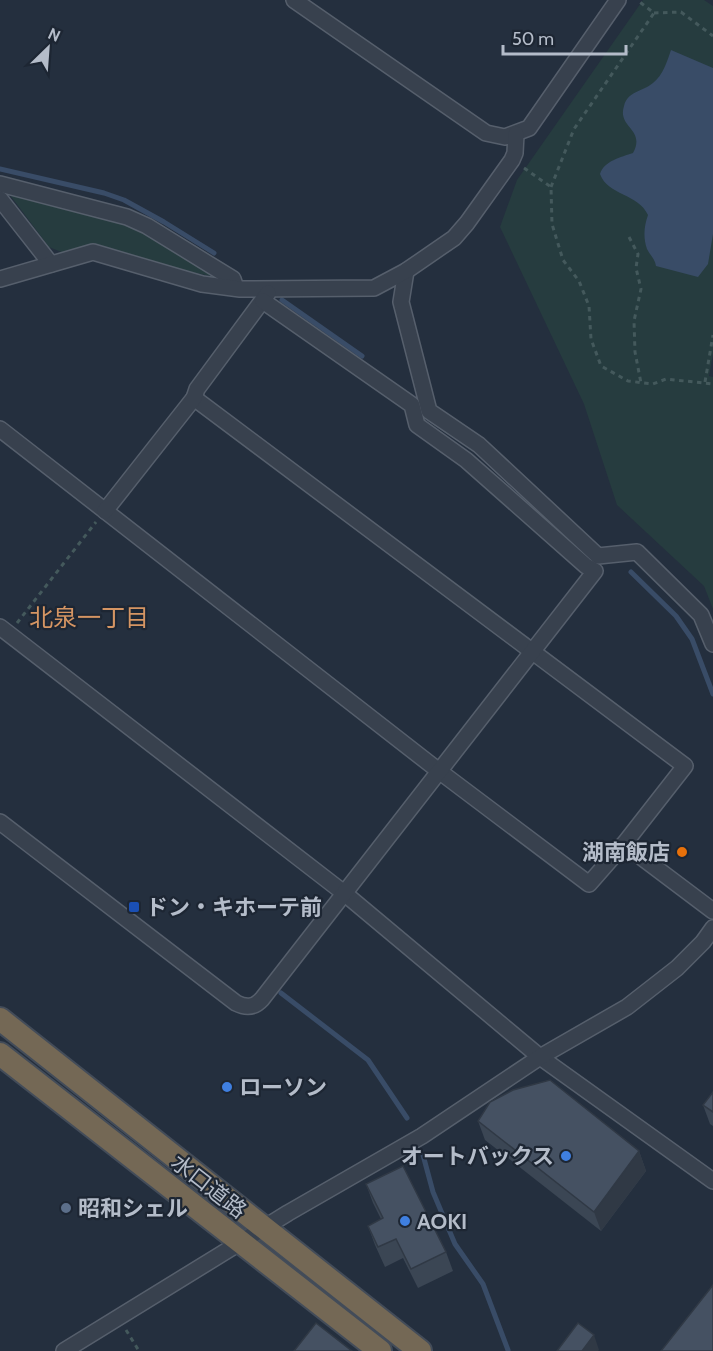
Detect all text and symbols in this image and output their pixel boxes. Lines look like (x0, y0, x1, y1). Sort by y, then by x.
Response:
north arrow (18, 18, 78, 78)
scale bar (503, 18, 626, 56)
text: N (45, 24, 63, 46)
text: 50 m (512, 28, 554, 50)
district label: 北泉一丁目 (29, 603, 149, 632)
place label: 湖南飯店 (582, 839, 670, 866)
marker: 湖南飯店 (675, 845, 689, 859)
place label: ドン・キホーテ前 (146, 894, 322, 921)
marker: ドン・キホーテ前 (127, 900, 141, 914)
place label: ローソン (239, 1074, 327, 1101)
marker: ローソン (220, 1080, 234, 1094)
place label: オートバックス (401, 1143, 554, 1170)
street label: 水口道路 (166, 1149, 252, 1224)
marker: オートバックス (559, 1149, 573, 1163)
place label: 昭和シェル (78, 1195, 188, 1222)
marker: 昭和シェル (59, 1201, 73, 1215)
place label: AOKI (417, 1208, 467, 1235)
marker: AOKI (398, 1214, 412, 1228)

